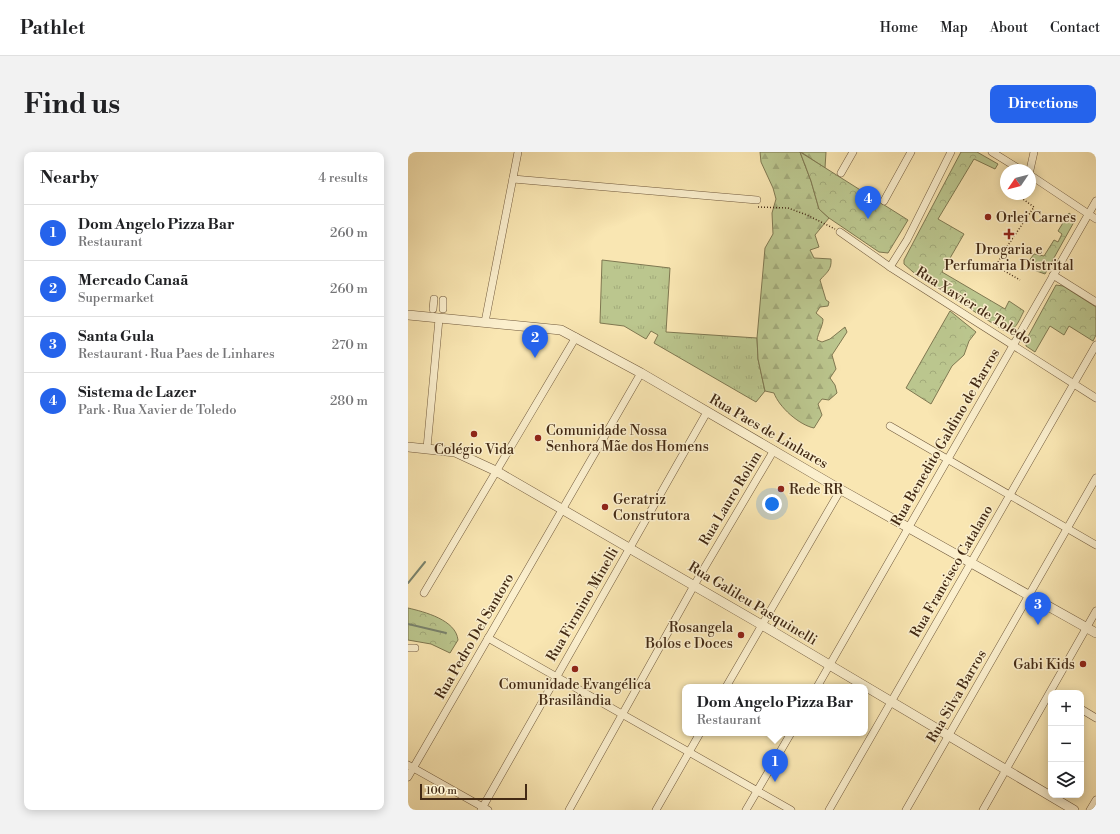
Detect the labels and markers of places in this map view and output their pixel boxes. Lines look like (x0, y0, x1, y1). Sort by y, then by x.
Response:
pin: 4 (855, 186, 881, 219)
place label: Orlei Carnes (996, 209, 1076, 227)
marker: Orlei Carnes (983, 212, 993, 222)
marker: Drogaria e Perfumaria Distrital (1004, 229, 1014, 239)
place label: Drogaria e Perfumaria Distrital (944, 241, 1074, 275)
pin: 2 (522, 325, 548, 358)
place label: Comunidade Nossa Senhora Mãe dos Homens (546, 422, 709, 456)
marker: Colégio Vida (469, 429, 479, 439)
marker: Comunidade Nossa Senhora Mãe dos Homens (533, 433, 543, 443)
place label: Colégio Vida (434, 441, 515, 459)
place label: Rede RR (789, 481, 843, 499)
marker: Rede RR (776, 484, 786, 494)
place label: Geratriz Construtora (613, 491, 691, 525)
marker: Geratriz Construtora (600, 502, 610, 512)
pin: 3 (1025, 592, 1051, 625)
place label: Rosangela Bolos e Doces (644, 619, 734, 653)
marker: Rosangela Bolos e Doces (736, 630, 746, 640)
place label: Gabi Kids (1013, 656, 1075, 674)
marker: Gabi Kids (1078, 659, 1088, 669)
marker: Comunidade Evangélica Brasilândia (570, 664, 580, 674)
place label: Comunidade Evangélica Brasilândia (499, 676, 652, 710)
pin: 1 (762, 749, 788, 782)

